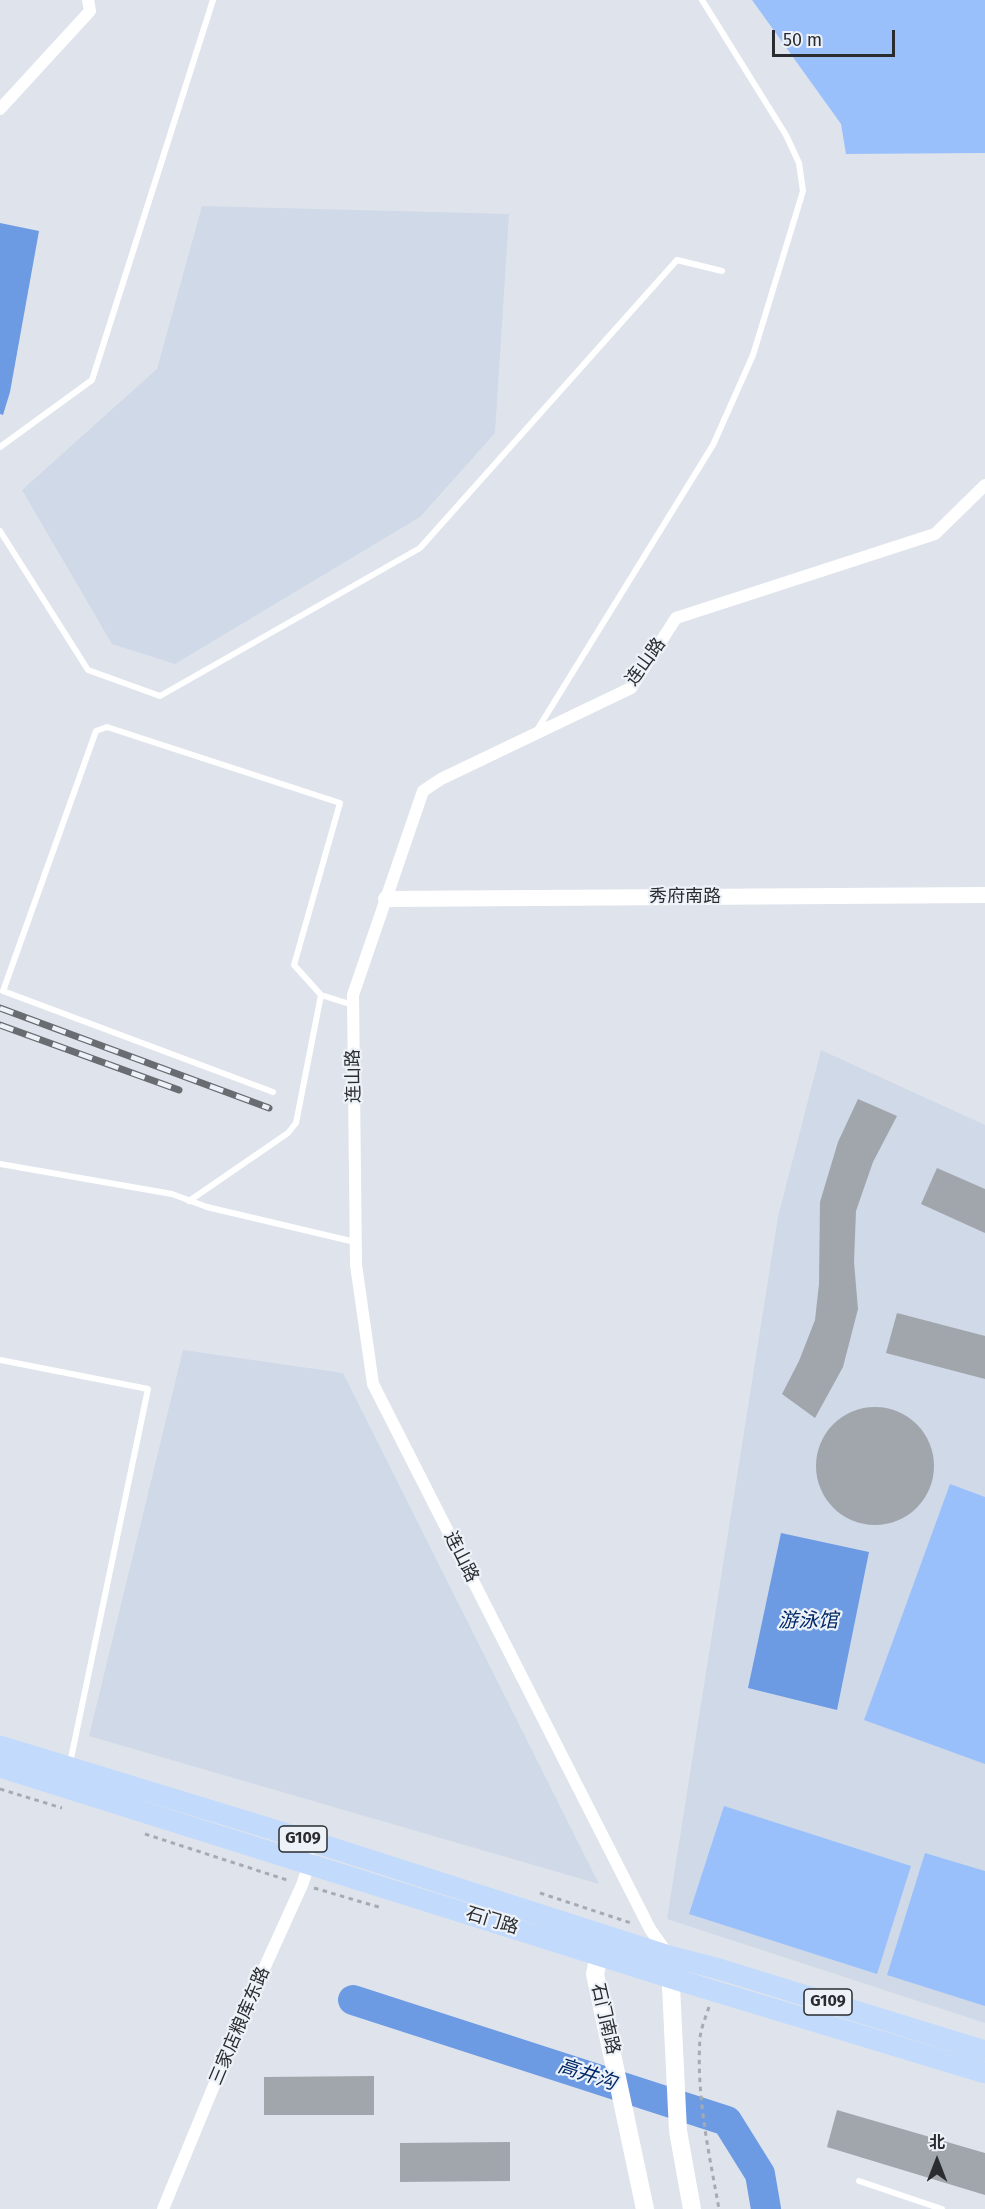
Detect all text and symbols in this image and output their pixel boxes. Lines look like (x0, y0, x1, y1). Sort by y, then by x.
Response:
scale bar (775, 18, 898, 56)
text: 50 m (783, 29, 822, 51)
street label: 连山路 (621, 634, 671, 690)
street label: 秀府南路 (649, 886, 721, 908)
street label: 连山路 (343, 1049, 365, 1103)
street label: 连山路 (439, 1528, 483, 1586)
water label: 游泳馆 (778, 1609, 838, 1633)
road number: G109 (279, 1826, 327, 1852)
street label: 石门路 (463, 1903, 521, 1939)
street label: 三家店粮库东路 (205, 1964, 275, 2088)
street label: 石门南路 (586, 1981, 624, 2057)
road number: G109 (804, 1989, 852, 2015)
water label: 高井沟 (555, 2054, 619, 2096)
north arrow (907, 2131, 967, 2191)
text: 北 (929, 2133, 945, 2152)

